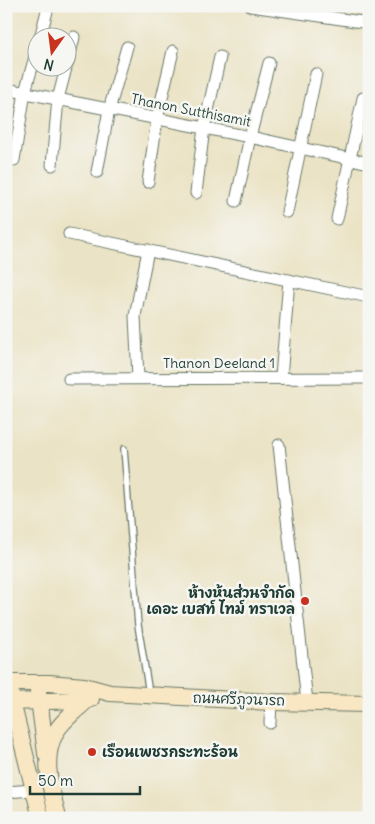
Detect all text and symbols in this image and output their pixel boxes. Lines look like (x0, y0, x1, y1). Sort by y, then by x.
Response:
north arrow (28, 28, 78, 78)
text: N (42, 55, 56, 75)
street label: Thanon Sutthisamit (129, 90, 253, 131)
street label: Thanon Deeland 1 (163, 354, 275, 372)
place label: ห้างหุ้นส่วนจำกัด เดอะ เบสท์ ไทม์ ทราเวล (147, 583, 295, 618)
marker: ห้างหุ้นส่วนจำกัด เดอะ เบสท์ ไทม์ ทราเวล (299, 595, 311, 607)
street label: ถนนศรีภูวนารถ (192, 688, 285, 711)
place label: เรือนเพชรกระทะร้อน (102, 742, 238, 761)
marker: เรือนเพชรกระทะร้อน (86, 746, 98, 758)
scale bar (30, 764, 140, 796)
text: 50 m (38, 771, 73, 790)

